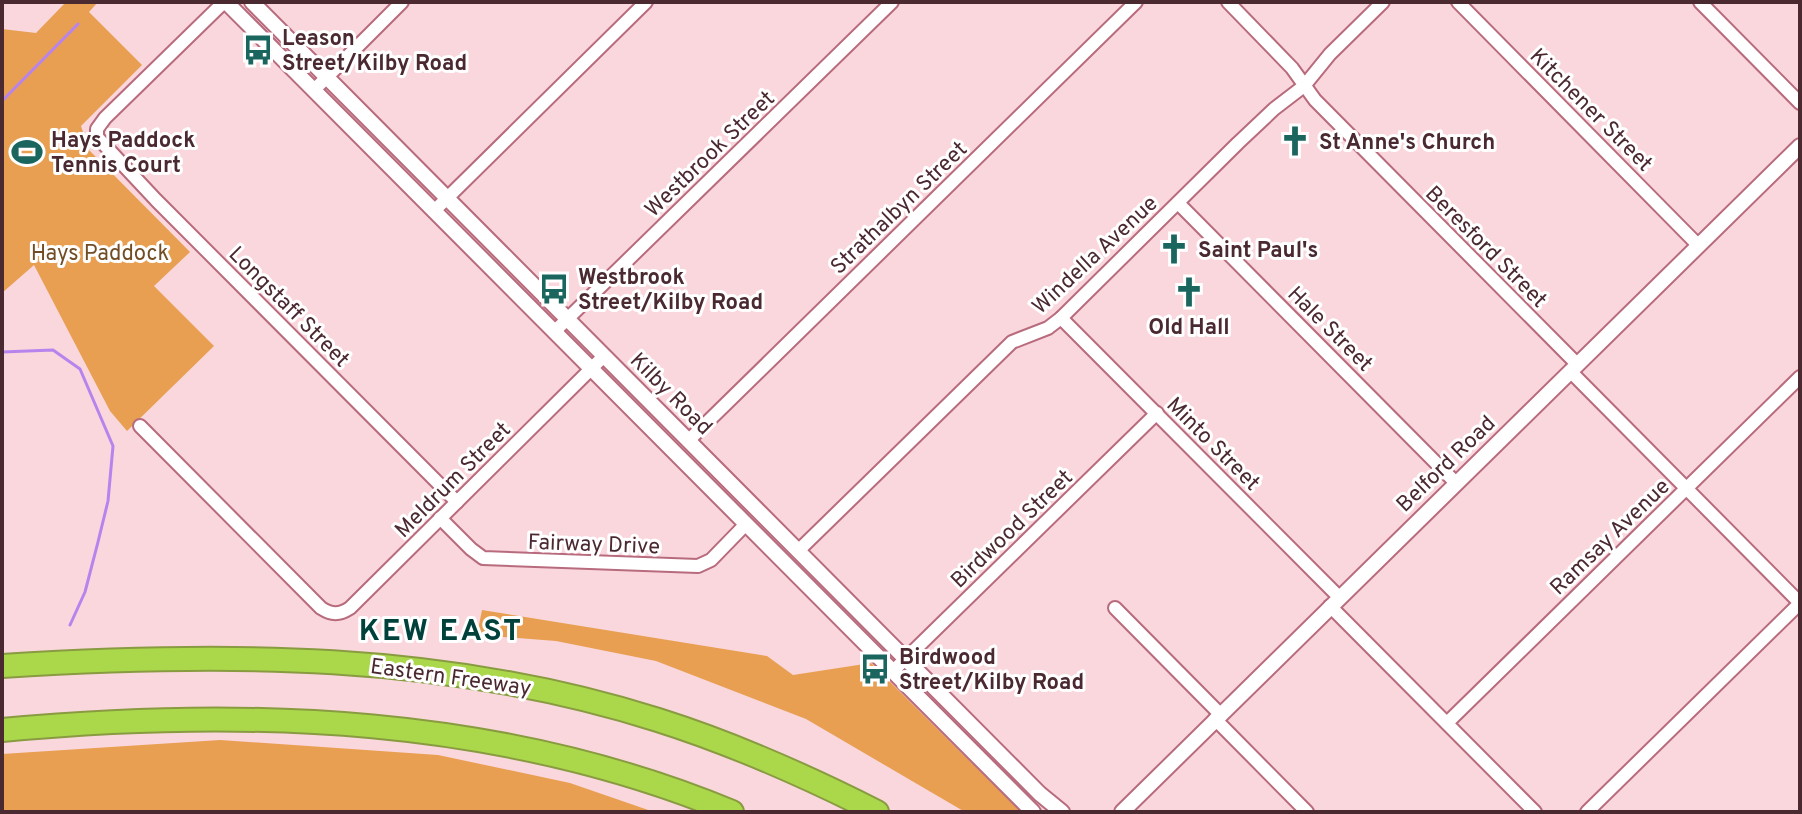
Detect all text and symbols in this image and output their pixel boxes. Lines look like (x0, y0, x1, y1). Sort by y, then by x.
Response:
place label: Leason Street/Kilby Road (282, 26, 467, 78)
bus stop icon: Leason Street/Kilby Road (241, 33, 275, 67)
street label: Kitchener Street (1523, 44, 1657, 178)
street label: Westbrook Street (640, 86, 781, 224)
church icon: St Anne's Church (1278, 124, 1312, 158)
place label: Hays Paddock Tennis Court (51, 128, 196, 180)
place label: St Anne's Church (1319, 130, 1495, 157)
sports icon: Hays Paddock Tennis Court (10, 135, 44, 169)
street label: Strathalbyn Street (826, 137, 974, 281)
street label: Beresford Street (1419, 181, 1552, 314)
street label: Windella Avenue (1027, 191, 1164, 321)
church icon: Saint Paul's (1157, 232, 1191, 266)
place label: Saint Paul's (1198, 238, 1318, 265)
park label: Hays Paddock (31, 241, 169, 268)
street label: Longstaff Street (222, 242, 354, 374)
place label: Westbrook Street/Kilby Road (578, 265, 763, 317)
bus stop icon: Westbrook Street/Kilby Road (537, 272, 571, 306)
church icon: Old Hall (1172, 275, 1206, 309)
street label: Hale Street (1281, 281, 1378, 378)
place label: Old Hall (1148, 315, 1230, 342)
street label: Kilby Road (623, 348, 717, 442)
street label: Minto Street (1160, 392, 1265, 497)
street label: Belford Road (1391, 411, 1502, 519)
street label: Meldrum Street (390, 417, 517, 544)
street label: Birdwood Street (946, 465, 1079, 595)
street label: Ramsay Avenue (1545, 474, 1676, 602)
street label: Fairway Drive (527, 530, 661, 561)
district label: KEW EAST (359, 614, 523, 651)
place label: Birdwood Street/Kilby Road (899, 645, 1084, 697)
bus stop icon: Birdwood Street/Kilby Road (858, 652, 892, 686)
street label: Eastern Freeway (368, 654, 533, 703)

